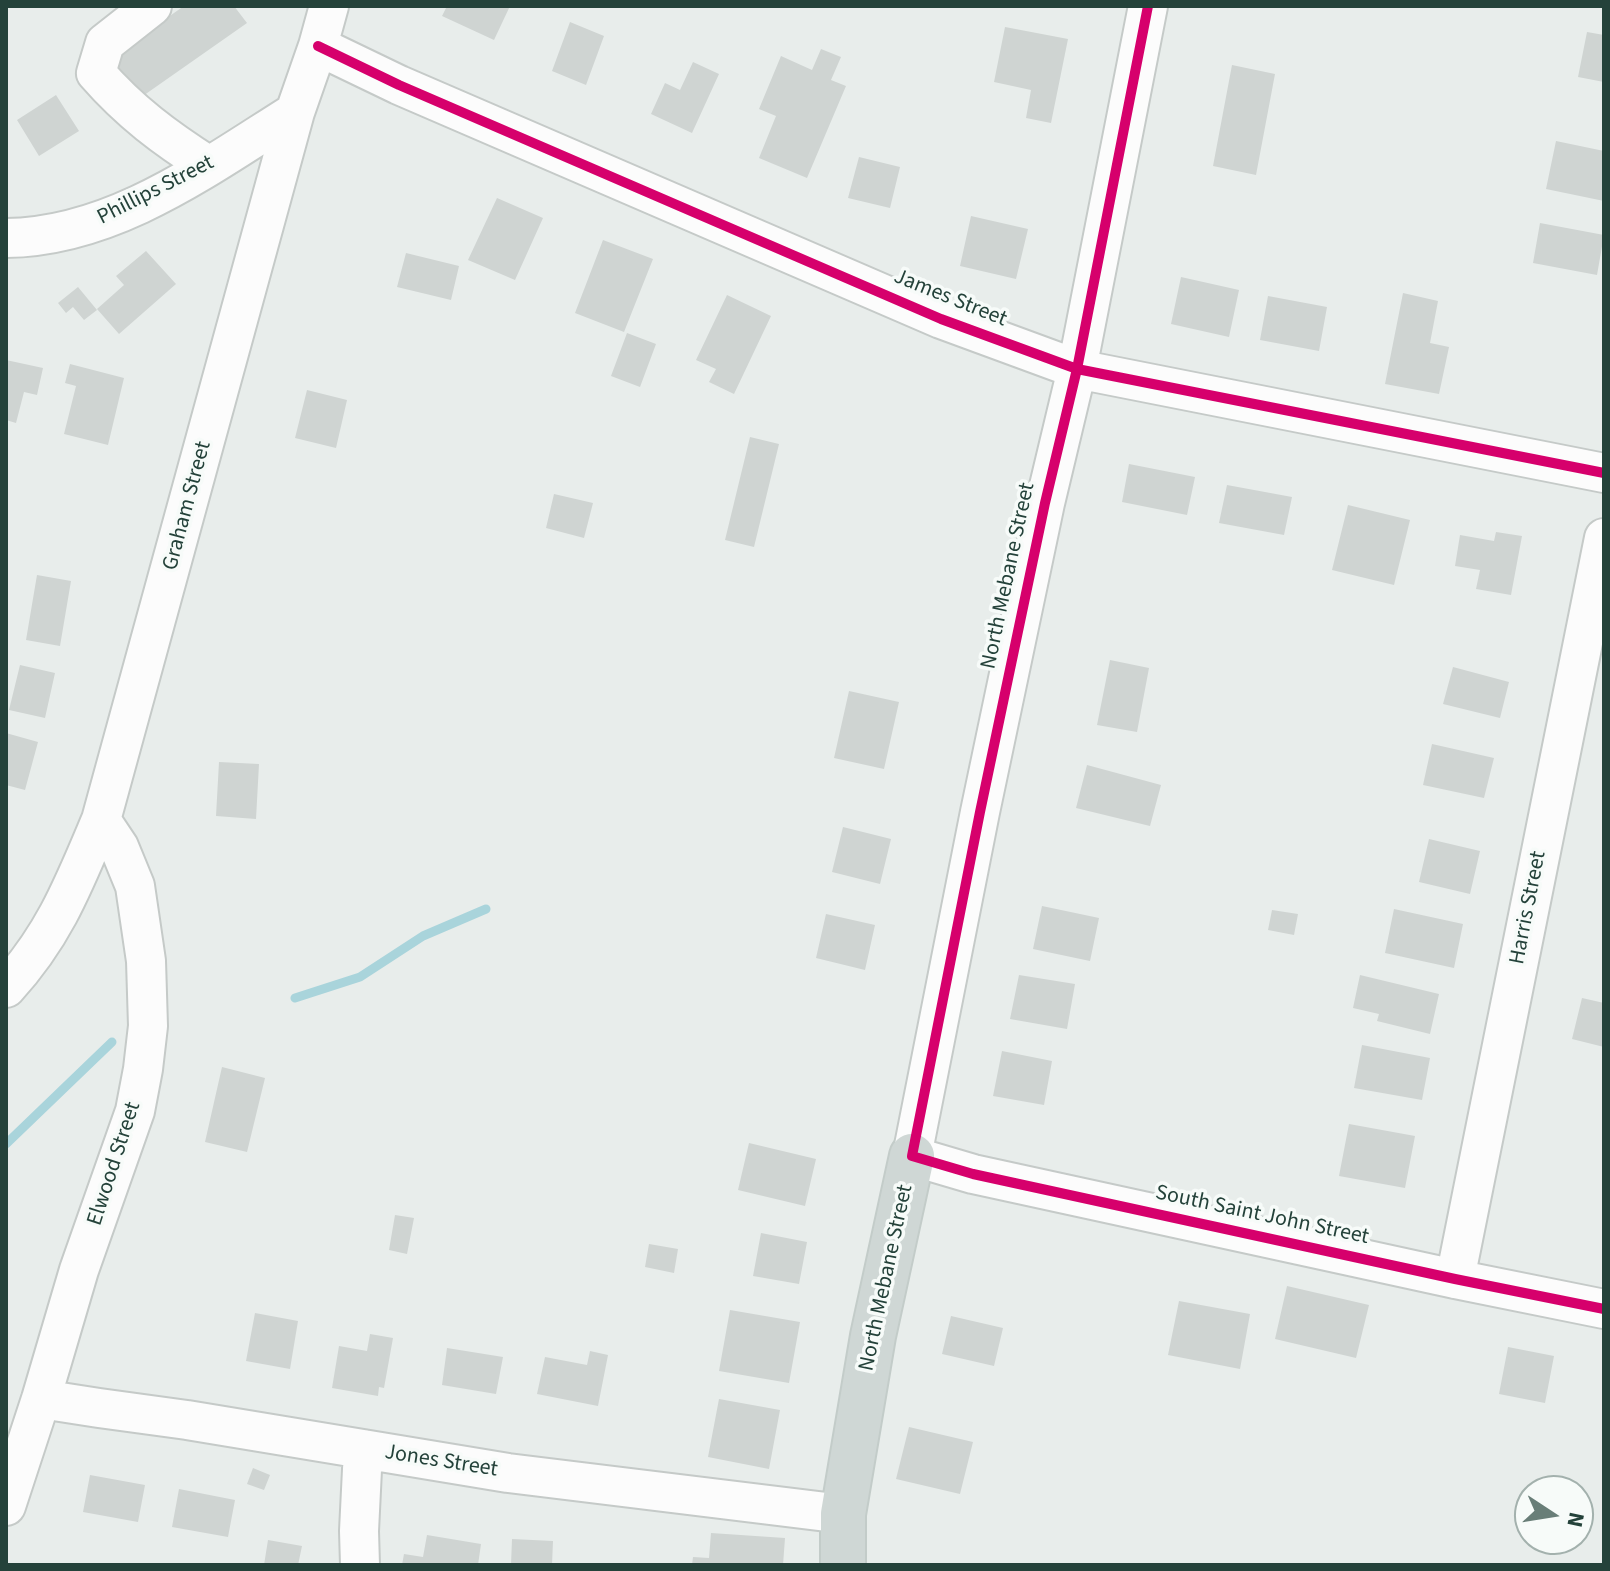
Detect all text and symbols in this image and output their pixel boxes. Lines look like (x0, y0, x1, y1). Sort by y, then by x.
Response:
street label: Phillips Street (93, 150, 219, 232)
street label: James Street (890, 264, 1010, 334)
street label: Graham Street (158, 439, 218, 573)
street label: North Mebane Street (976, 480, 1042, 672)
street label: Harris Street (1505, 849, 1553, 967)
street label: Elwood Street (83, 1099, 147, 1229)
street label: South Saint John Street (1153, 1180, 1371, 1252)
street label: North Mebane Street (854, 1182, 920, 1374)
street label: Jones Street (383, 1440, 499, 1484)
north arrow (1514, 1475, 1594, 1555)
text: N (1558, 1509, 1593, 1530)

